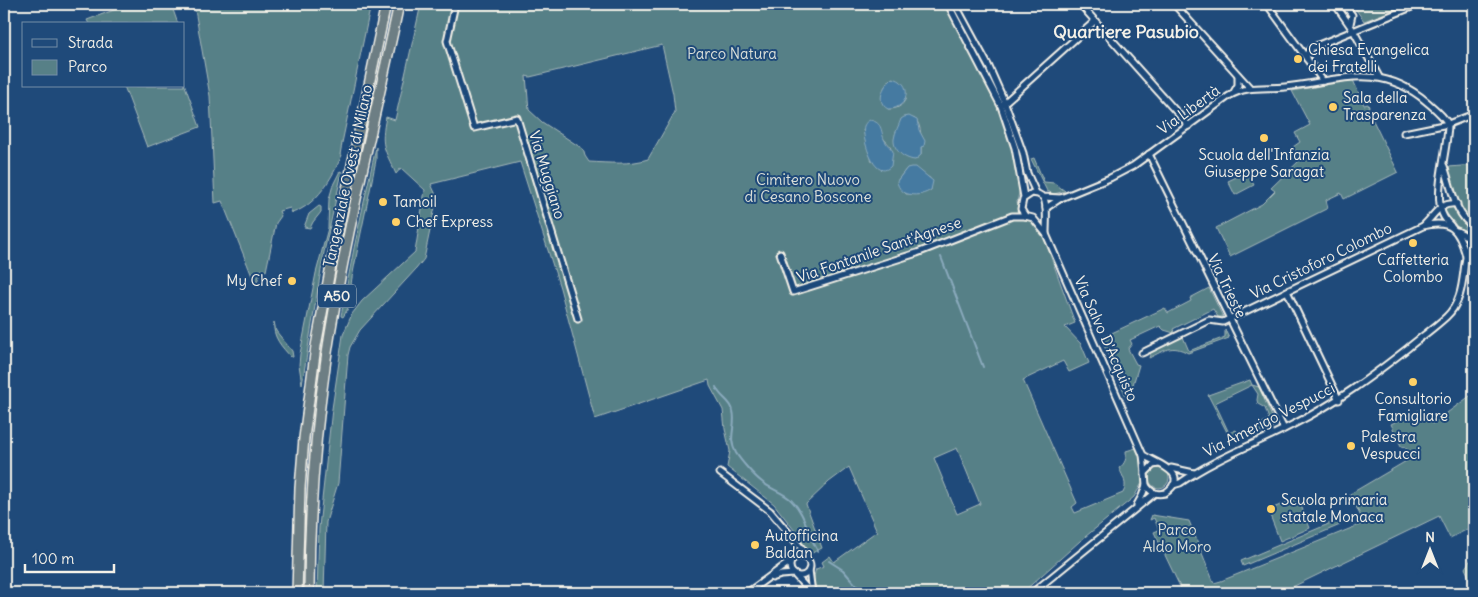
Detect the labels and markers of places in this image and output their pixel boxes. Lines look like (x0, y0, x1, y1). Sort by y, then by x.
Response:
place label: Chiesa Evangelica dei Fratelli (1308, 40, 1430, 76)
marker: Chiesa Evangelica dei Fratelli (1292, 53, 1304, 65)
place label: Sala della Trasparenza (1343, 88, 1427, 124)
marker: Sala della Trasparenza (1327, 101, 1339, 113)
marker: Scuola dell'Infanzia Giuseppe Saragat (1258, 132, 1270, 144)
place label: Scuola dell'Infanzia Giuseppe Saragat (1198, 145, 1330, 181)
place label: Tamoil (393, 192, 437, 211)
marker: Tamoil (377, 196, 389, 208)
place label: Chef Express (406, 212, 493, 231)
marker: Chef Express (390, 216, 402, 228)
marker: Caffetteria Colombo (1407, 237, 1419, 249)
place label: Caffetteria Colombo (1377, 250, 1449, 286)
place label: My Chef (226, 271, 283, 290)
marker: My Chef (286, 275, 298, 287)
marker: Consultorio Famigliare (1407, 376, 1419, 388)
place label: Consultorio Famigliare (1374, 389, 1452, 425)
place label: Palestra Vespucci (1361, 427, 1420, 463)
marker: Palestra Vespucci (1345, 440, 1357, 452)
place label: Scuola primaria statale Monaca (1281, 490, 1388, 526)
marker: Scuola primaria statale Monaca (1265, 503, 1277, 515)
place label: Autofficina Baldan (765, 526, 839, 562)
marker: Autofficina Baldan (749, 539, 761, 551)

